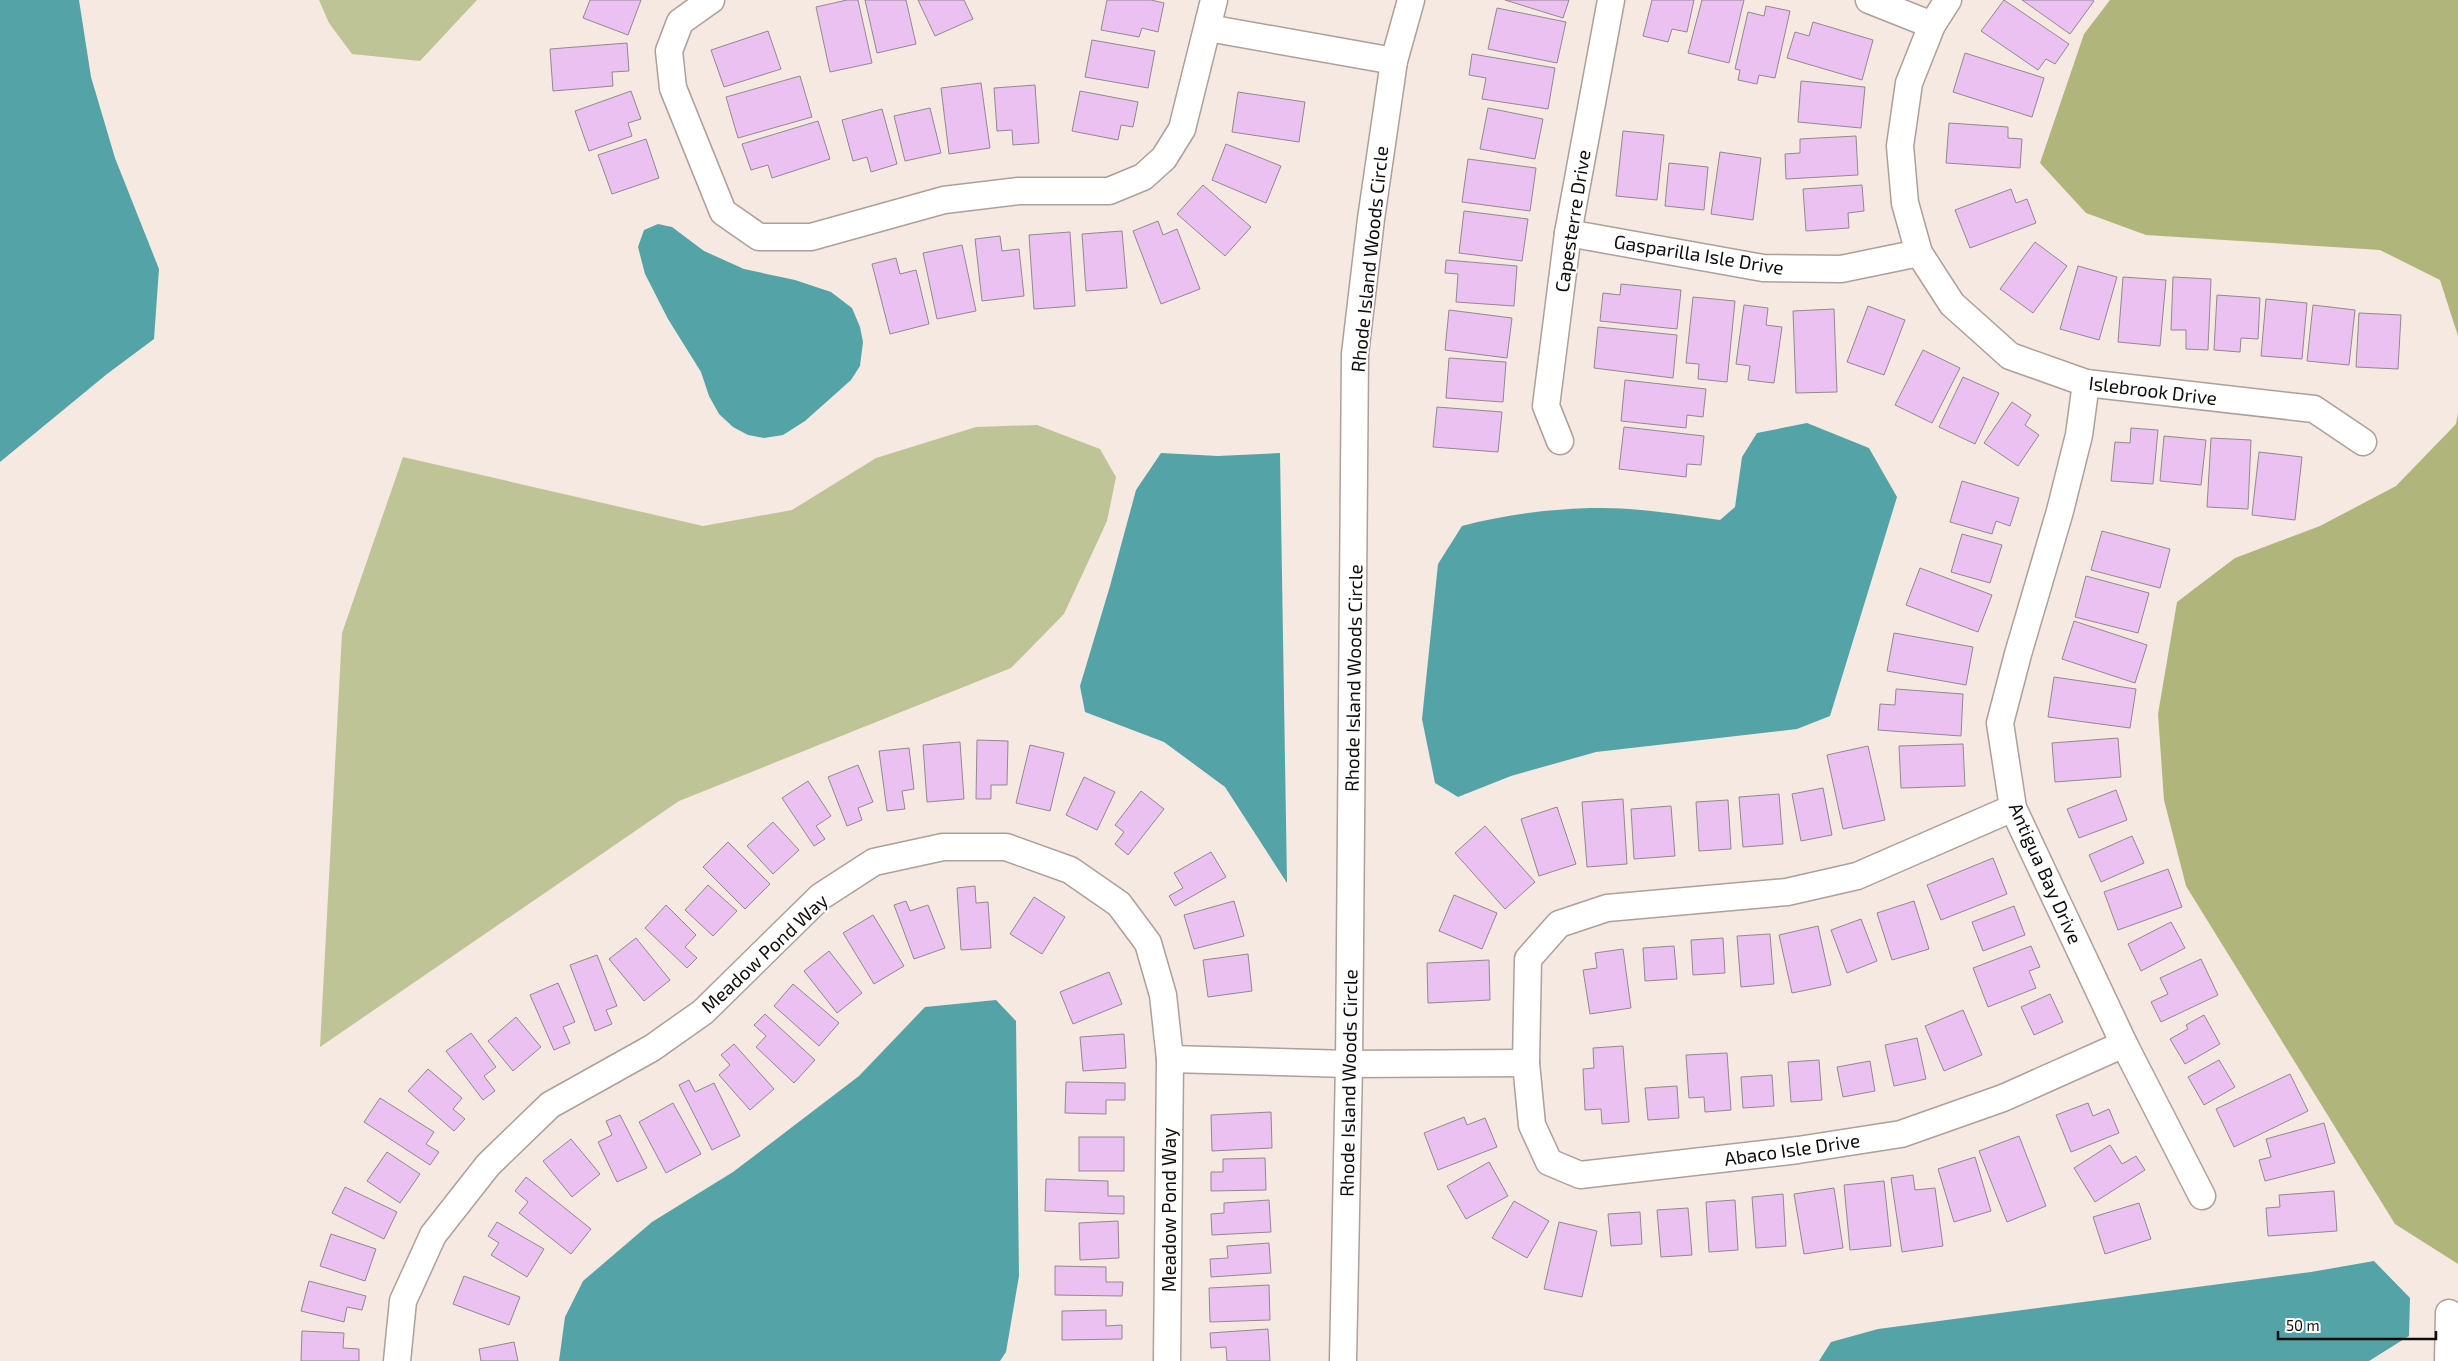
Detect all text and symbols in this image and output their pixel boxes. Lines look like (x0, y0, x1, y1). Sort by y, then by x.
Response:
street label: Rhode Island Woods Circle (1346, 145, 1392, 373)
street label: Capesterre Drive (1549, 148, 1595, 294)
street label: Gasparilla Isle Drive (1612, 229, 1786, 279)
street label: Islebrook Drive (2088, 371, 2218, 409)
street label: Rhode Island Woods Circle (1340, 564, 1366, 792)
street label: Antigua Bay Drive (2005, 799, 2087, 947)
street label: Meadow Pond Way (696, 888, 832, 1018)
street label: Rhode Island Woods Circle (1335, 969, 1361, 1197)
street label: Meadow Pond Way (1157, 1128, 1180, 1292)
street label: Abaco Isle Drive (1723, 1128, 1861, 1170)
scale bar (2278, 1308, 2436, 1340)
text: 50 m (2286, 1316, 2320, 1334)

